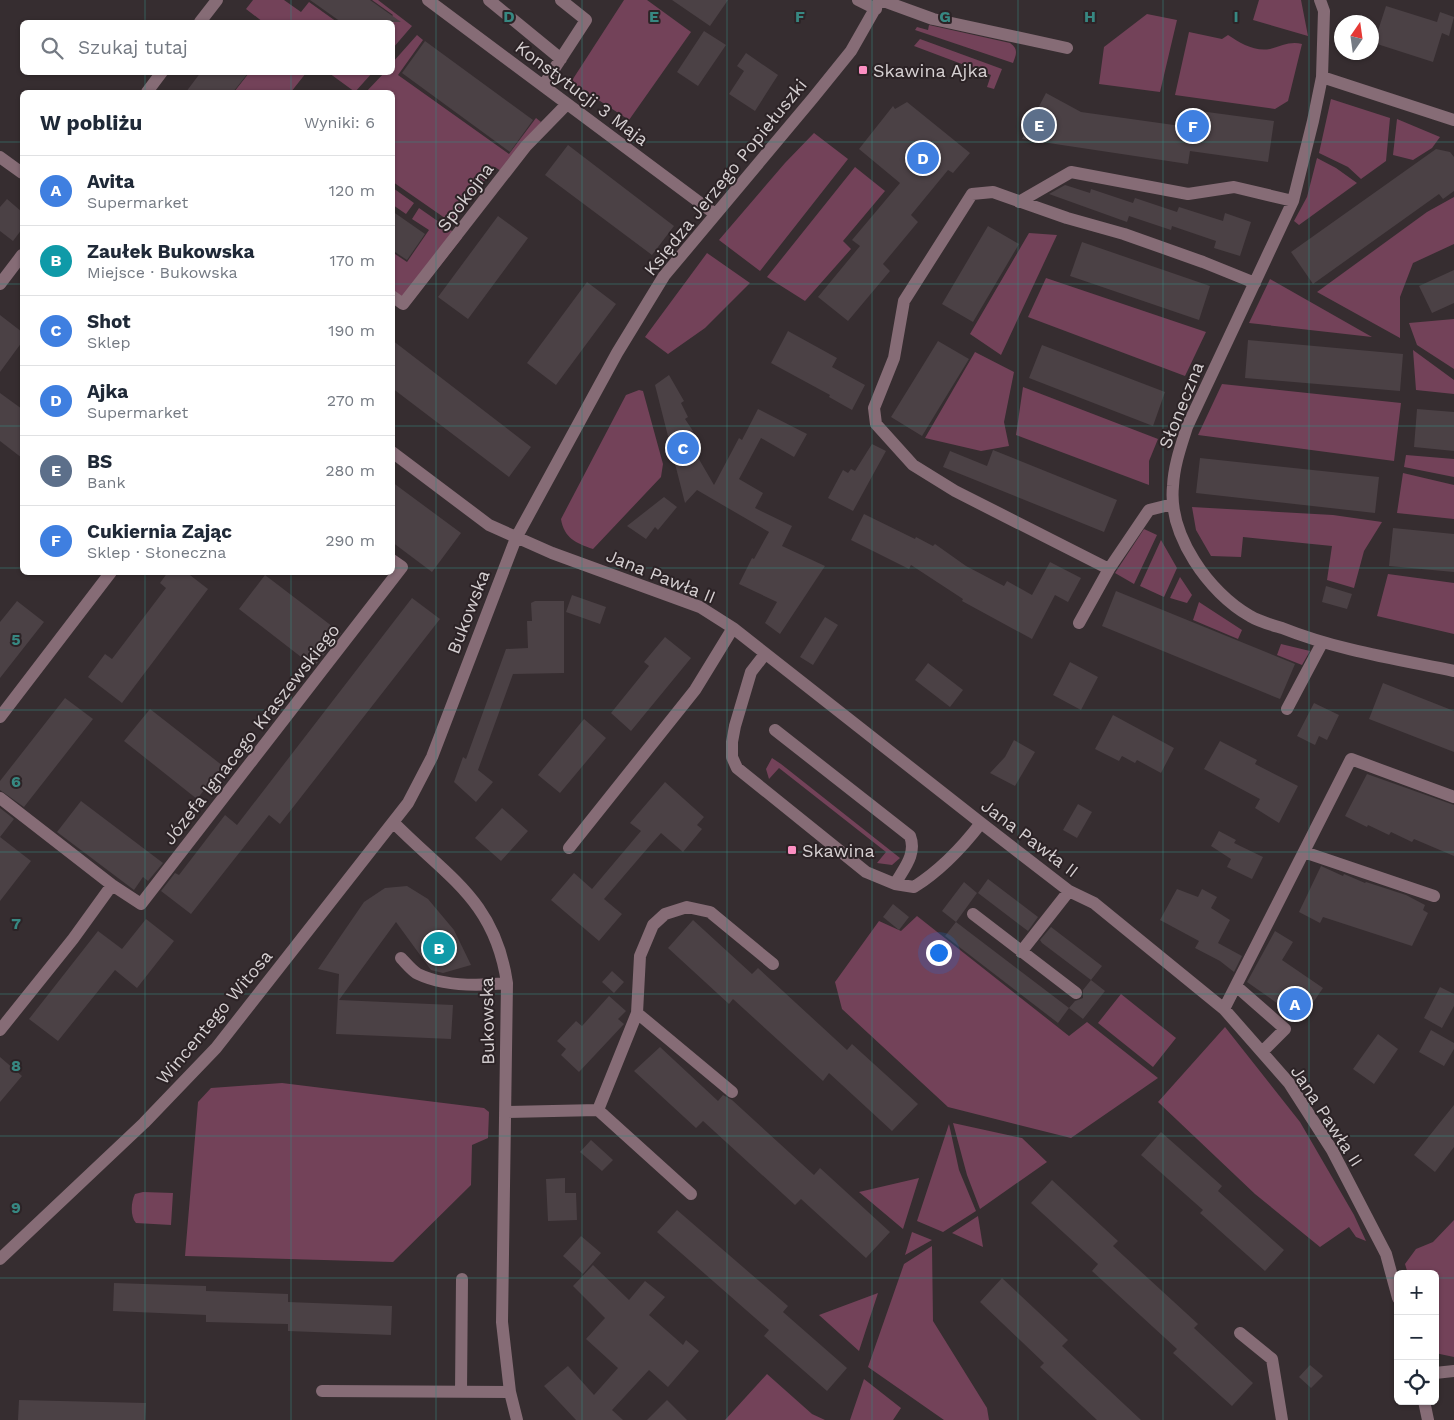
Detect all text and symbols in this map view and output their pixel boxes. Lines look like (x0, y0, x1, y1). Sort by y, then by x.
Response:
text: D (503, 7, 515, 26)
text: E (649, 7, 659, 26)
text: F (795, 7, 805, 26)
text: G (939, 7, 951, 26)
text: H (1084, 7, 1096, 26)
text: I (1233, 7, 1239, 26)
north arrow (1334, 15, 1379, 60)
search box (20, 20, 395, 75)
icon: search (38, 34, 66, 62)
text: Szukaj tutaj (78, 36, 188, 59)
street label: Konstytucji 3 Maja (511, 36, 653, 150)
place label: Skawina Ajka (873, 60, 988, 81)
marker: Skawina Ajka (857, 64, 869, 76)
street label: Księdza Jerzego Popiełuszki (639, 75, 811, 279)
pin: E (1023, 106, 1055, 144)
pin: F (1177, 107, 1209, 145)
text: W pobliżu (40, 110, 142, 135)
text: Wyniki: 6 (304, 113, 375, 132)
pin: D (907, 139, 939, 177)
street label: Spokojna (432, 159, 498, 235)
text: Avita (87, 170, 135, 193)
text: A (51, 181, 61, 200)
text: 120 m (329, 181, 375, 200)
text: Supermarket (87, 193, 188, 212)
text: Zaułek Bukowska (87, 240, 255, 263)
text: B (51, 251, 61, 270)
text: 170 m (329, 251, 375, 270)
text: Miejsce · Bukowska (87, 263, 238, 282)
text: Shot (87, 310, 131, 333)
text: C (51, 321, 61, 340)
text: 190 m (328, 321, 375, 340)
text: Sklep (87, 333, 131, 352)
street label: Słoneczna (1154, 359, 1208, 451)
text: Ajka (87, 380, 128, 403)
text: D (50, 391, 62, 410)
text: 270 m (327, 391, 375, 410)
text: Supermarket (87, 403, 188, 422)
pin: C (667, 429, 699, 467)
text: BS (87, 450, 112, 473)
text: E (51, 461, 61, 480)
text: 280 m (325, 461, 375, 480)
text: Bank (87, 473, 125, 492)
text: Cukiernia Zając (87, 520, 232, 543)
text: F (51, 531, 61, 550)
text: 290 m (325, 531, 375, 550)
text: Sklep · Słoneczna (87, 543, 226, 562)
street label: Jana Pawła II (603, 544, 719, 608)
street label: Bukowska (442, 567, 494, 657)
street label: Józefa Ignacego Kraszewskiego (158, 619, 344, 849)
text: 5 (11, 630, 21, 649)
text: 6 (11, 772, 21, 791)
street label: Jana Pawła II (977, 795, 1083, 881)
place label: Skawina (802, 840, 875, 861)
marker: Skawina (786, 844, 798, 856)
text: 7 (11, 914, 21, 933)
pin: B (423, 929, 455, 967)
your location (926, 940, 952, 966)
street label: Wincentego Witosa (152, 946, 276, 1088)
street label: Bukowska (476, 977, 498, 1065)
pin: A (1279, 985, 1311, 1023)
text: 8 (11, 1056, 21, 1075)
street label: Jana Pawła II (1287, 1062, 1367, 1170)
text: 9 (11, 1198, 21, 1217)
map controls (1394, 1270, 1439, 1405)
button: + (1394, 1270, 1439, 1315)
button: − (1394, 1315, 1439, 1360)
button: locate (1394, 1360, 1439, 1405)

